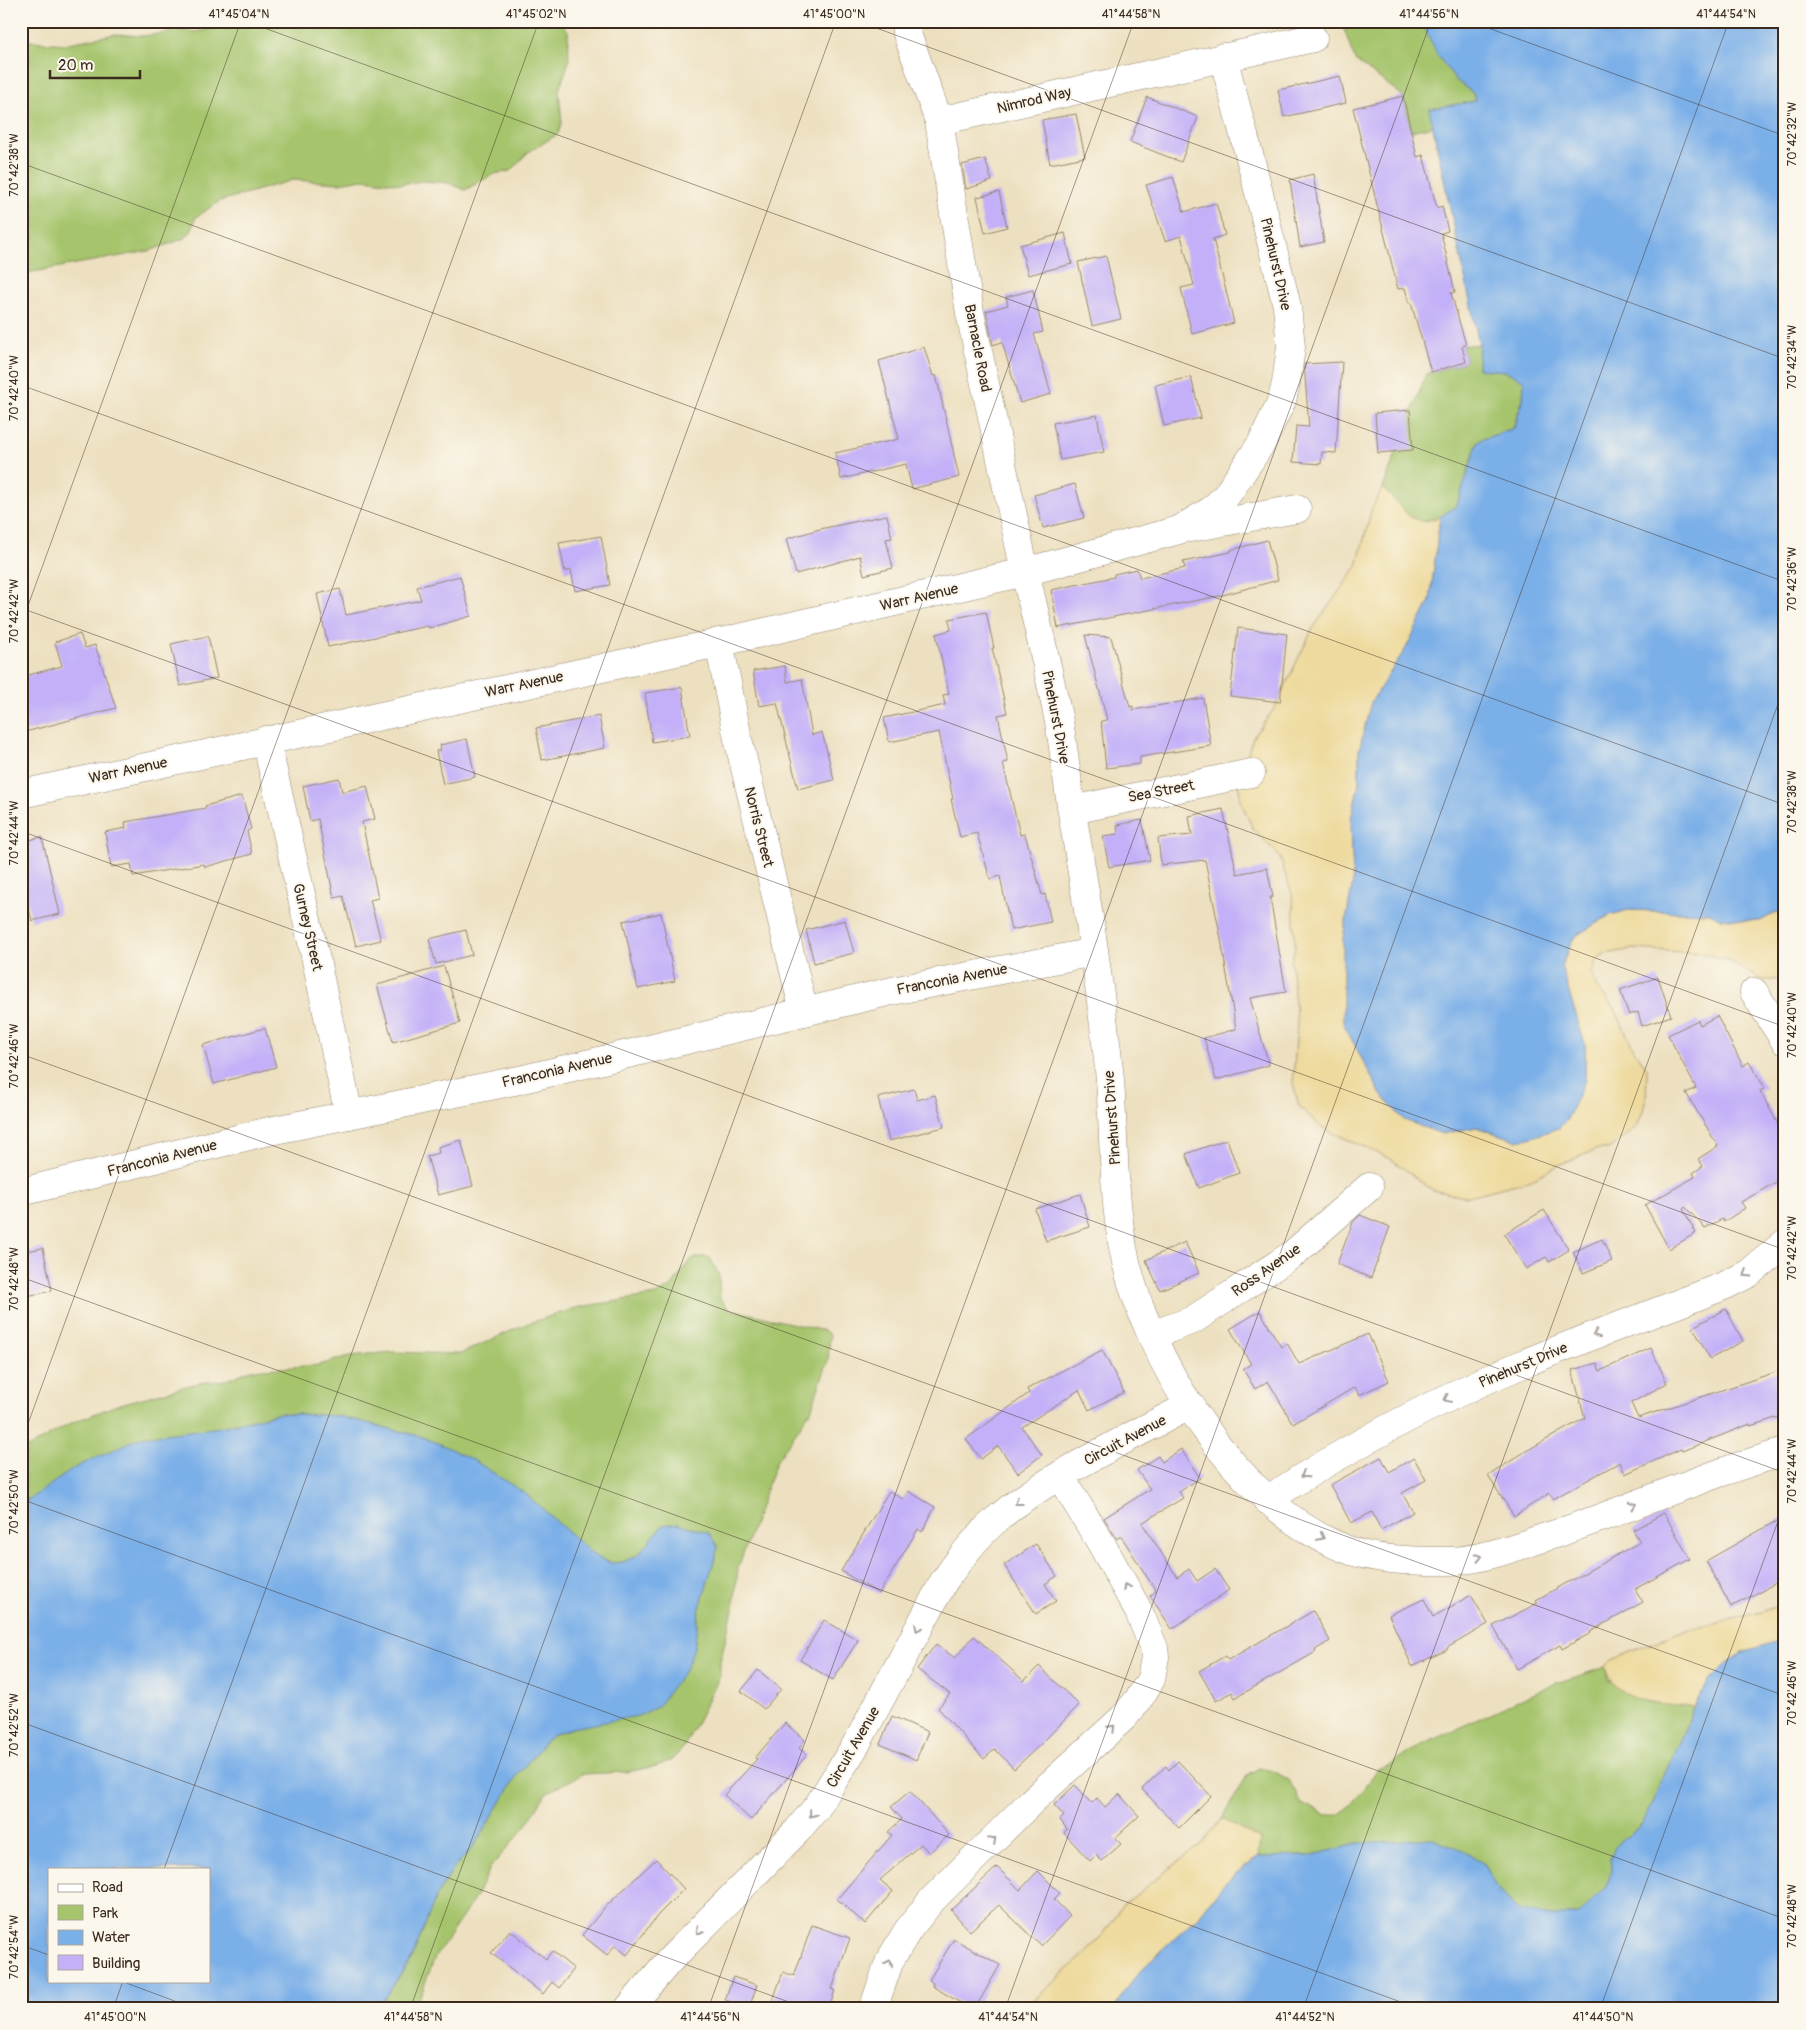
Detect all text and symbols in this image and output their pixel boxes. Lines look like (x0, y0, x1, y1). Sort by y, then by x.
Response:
text: 41°45'04"N (209, 7, 269, 22)
text: 41°45'02"N (506, 7, 566, 22)
text: 41°45'00"N (803, 7, 865, 22)
text: 41°44'58"N (1102, 7, 1160, 22)
text: 41°44'56"N (1399, 7, 1459, 22)
text: 41°44'54"N (1696, 7, 1756, 22)
scale bar (50, 48, 140, 80)
text: 20 m (58, 56, 93, 75)
street label: Nimrod Way (995, 83, 1074, 118)
text: 70°42'32"W (1785, 102, 1800, 166)
text: 70°42'38"W (7, 133, 22, 197)
street label: Pinehurst Drive (1256, 216, 1296, 313)
street label: Barnacle Road (960, 303, 995, 394)
text: 70°42'34"W (1785, 325, 1800, 389)
text: 70°42'40"W (7, 355, 22, 421)
text: 70°42'36"W (1785, 547, 1800, 611)
text: 70°42'42"W (7, 579, 22, 643)
street label: Warr Avenue (878, 579, 961, 616)
street label: Warr Avenue (483, 667, 566, 702)
street label: Pinehurst Drive (1037, 669, 1074, 766)
street label: Warr Avenue (87, 753, 170, 788)
text: 70°42'38"W (1785, 770, 1800, 834)
street label: Sea Street (1126, 776, 1197, 807)
street label: Norris Street (739, 785, 778, 870)
text: 70°42'44"W (7, 801, 22, 865)
street label: Gurney Street (288, 882, 327, 974)
street label: Franconia Avenue (895, 959, 1010, 1000)
text: 70°42'40"W (1785, 992, 1800, 1058)
text: 70°42'46"W (7, 1024, 22, 1088)
street label: Franconia Avenue (500, 1048, 615, 1092)
street label: Pinehurst Drive (1100, 1069, 1125, 1166)
street label: Franconia Avenue (105, 1136, 220, 1181)
text: 70°42'42"W (1785, 1216, 1800, 1280)
street label: Ross Avenue (1228, 1239, 1305, 1301)
text: 70°42'48"W (7, 1247, 22, 1311)
one-way arrow (1743, 1267, 1752, 1277)
one-way arrow (1592, 1328, 1601, 1338)
street label: Pinehurst Drive (1476, 1338, 1571, 1393)
one-way arrow (1443, 1392, 1452, 1403)
street label: Circuit Avenue (1081, 1411, 1170, 1470)
text: 70°42'44"W (1785, 1439, 1800, 1503)
text: 70°42'50"W (7, 1469, 22, 1535)
one-way arrow (1300, 1469, 1309, 1479)
one-way arrow (1014, 1496, 1024, 1505)
one-way arrow (1628, 1501, 1637, 1511)
one-way arrow (1316, 1531, 1325, 1541)
one-way arrow (1475, 1552, 1484, 1562)
one-way arrow (1122, 1583, 1132, 1592)
one-way arrow (914, 1623, 925, 1632)
text: 70°42'46"W (1785, 1661, 1800, 1725)
text: 70°42'52"W (7, 1693, 22, 1757)
street label: Circuit Avenue (823, 1703, 885, 1791)
one-way arrow (1106, 1725, 1115, 1734)
one-way arrow (809, 1808, 817, 1817)
one-way arrow (988, 1836, 997, 1845)
legend (48, 1868, 210, 1982)
text: Road (92, 1878, 123, 1897)
text: 70°42'48"W (1785, 1884, 1800, 1948)
text: Park (92, 1904, 119, 1923)
text: 70°42'54"W (7, 1915, 22, 1979)
one-way arrow (696, 1925, 705, 1934)
text: Water (92, 1928, 131, 1947)
text: Building (92, 1954, 140, 1973)
one-way arrow (883, 1959, 894, 1968)
text: 41°45'00"N (84, 2010, 146, 2025)
text: 41°44'58"N (384, 2010, 442, 2025)
text: 41°44'56"N (680, 2010, 740, 2025)
text: 41°44'54"N (978, 2010, 1038, 2025)
text: 41°44'52"N (1275, 2010, 1335, 2025)
text: 41°44'50"N (1573, 2010, 1633, 2025)

